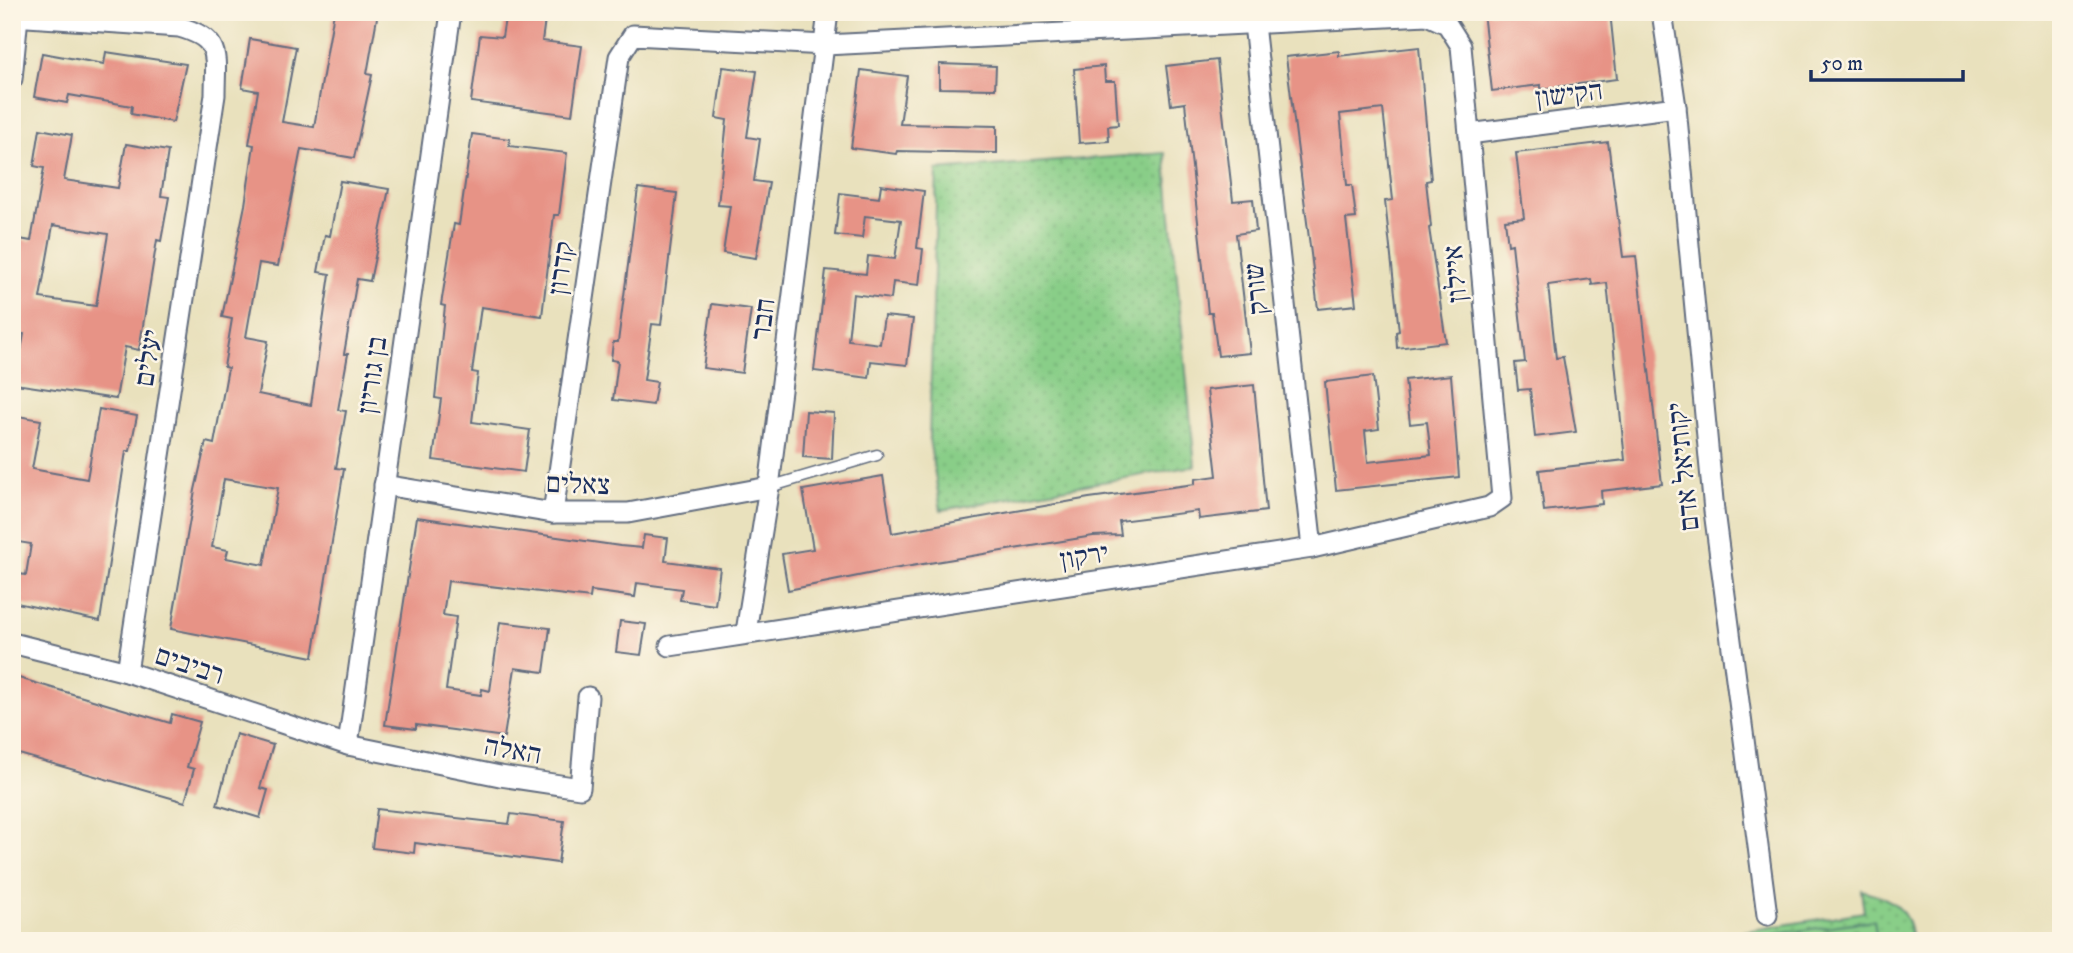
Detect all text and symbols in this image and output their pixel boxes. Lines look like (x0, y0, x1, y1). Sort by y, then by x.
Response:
scale bar (1811, 38, 1963, 82)
text: 50 m (1821, 51, 1863, 77)
street label: הקישון (1533, 73, 1605, 116)
street label: קדרון (540, 239, 583, 297)
street label: איילון (1436, 244, 1475, 304)
street label: שורק (1236, 261, 1277, 317)
street label: חבר (744, 296, 783, 342)
street label: יעלים (127, 327, 170, 389)
street label: בן גוריון (350, 334, 395, 416)
street label: יקותיאל אדם (1659, 401, 1708, 533)
street label: צאלים (545, 466, 611, 503)
street label: ירקון (1058, 535, 1111, 578)
street label: רביבים (151, 638, 229, 693)
street label: האלה (481, 728, 544, 773)

